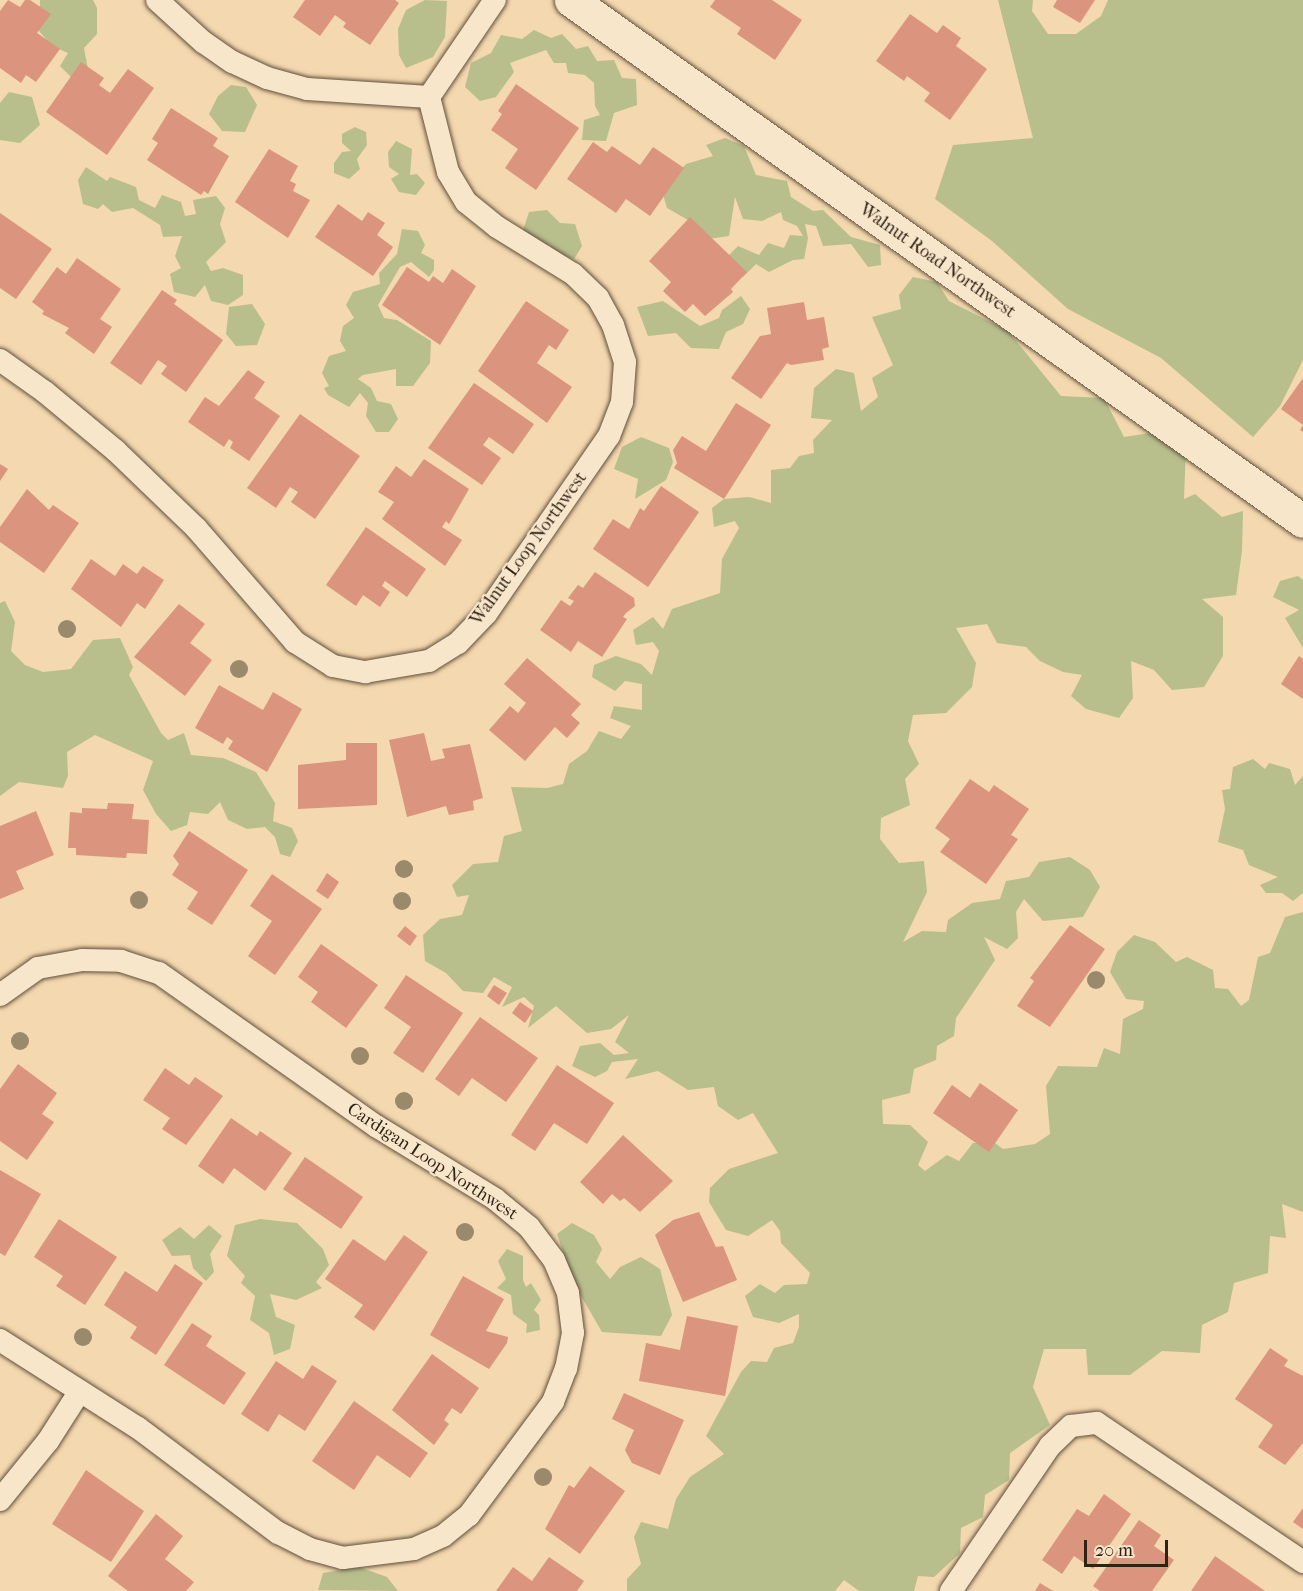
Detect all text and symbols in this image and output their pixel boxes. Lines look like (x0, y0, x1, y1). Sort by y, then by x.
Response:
street label: Walnut Road Northwest (855, 199, 1019, 323)
street label: Walnut Loop Northwest (466, 468, 592, 630)
street label: Cardigan Loop Northwest (343, 1099, 521, 1225)
scale bar (1087, 1528, 1171, 1566)
text: 20 m (1095, 1540, 1133, 1561)

